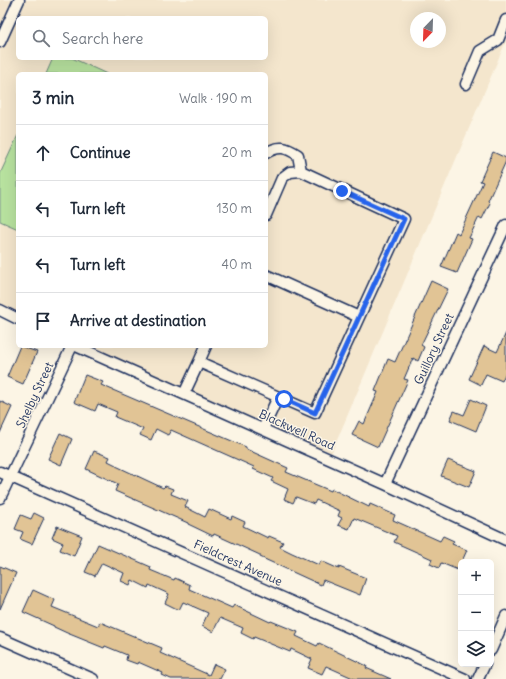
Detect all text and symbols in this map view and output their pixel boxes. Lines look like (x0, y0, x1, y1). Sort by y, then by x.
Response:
north arrow (410, 12, 446, 48)
search box (16, 16, 268, 60)
icon: search (30, 27, 52, 49)
text: Search here (62, 29, 143, 48)
text: 3 min (32, 87, 74, 109)
text: Walk · 190 m (179, 90, 252, 107)
icon: ahead (32, 142, 54, 164)
text: Continue (70, 143, 131, 162)
text: 20 m (222, 144, 252, 161)
route end (333, 182, 351, 200)
icon: left (32, 198, 54, 220)
text: Turn left (70, 199, 125, 218)
text: 130 m (216, 200, 252, 217)
icon: left (32, 254, 54, 276)
text: Turn left (70, 255, 125, 274)
text: 40 m (221, 256, 252, 273)
icon: arrive (32, 310, 54, 332)
text: Arrive at destination (70, 311, 206, 330)
street label: Guillory Street (410, 311, 457, 387)
street label: Shelby Street (13, 359, 56, 430)
route start (275, 390, 293, 408)
street label: Blackwell Road (257, 406, 338, 453)
street label: Fieldcrest Avenue (192, 536, 285, 589)
map controls (458, 559, 494, 667)
button: + (458, 559, 494, 595)
button: − (458, 595, 494, 631)
button: layers (458, 631, 494, 667)

